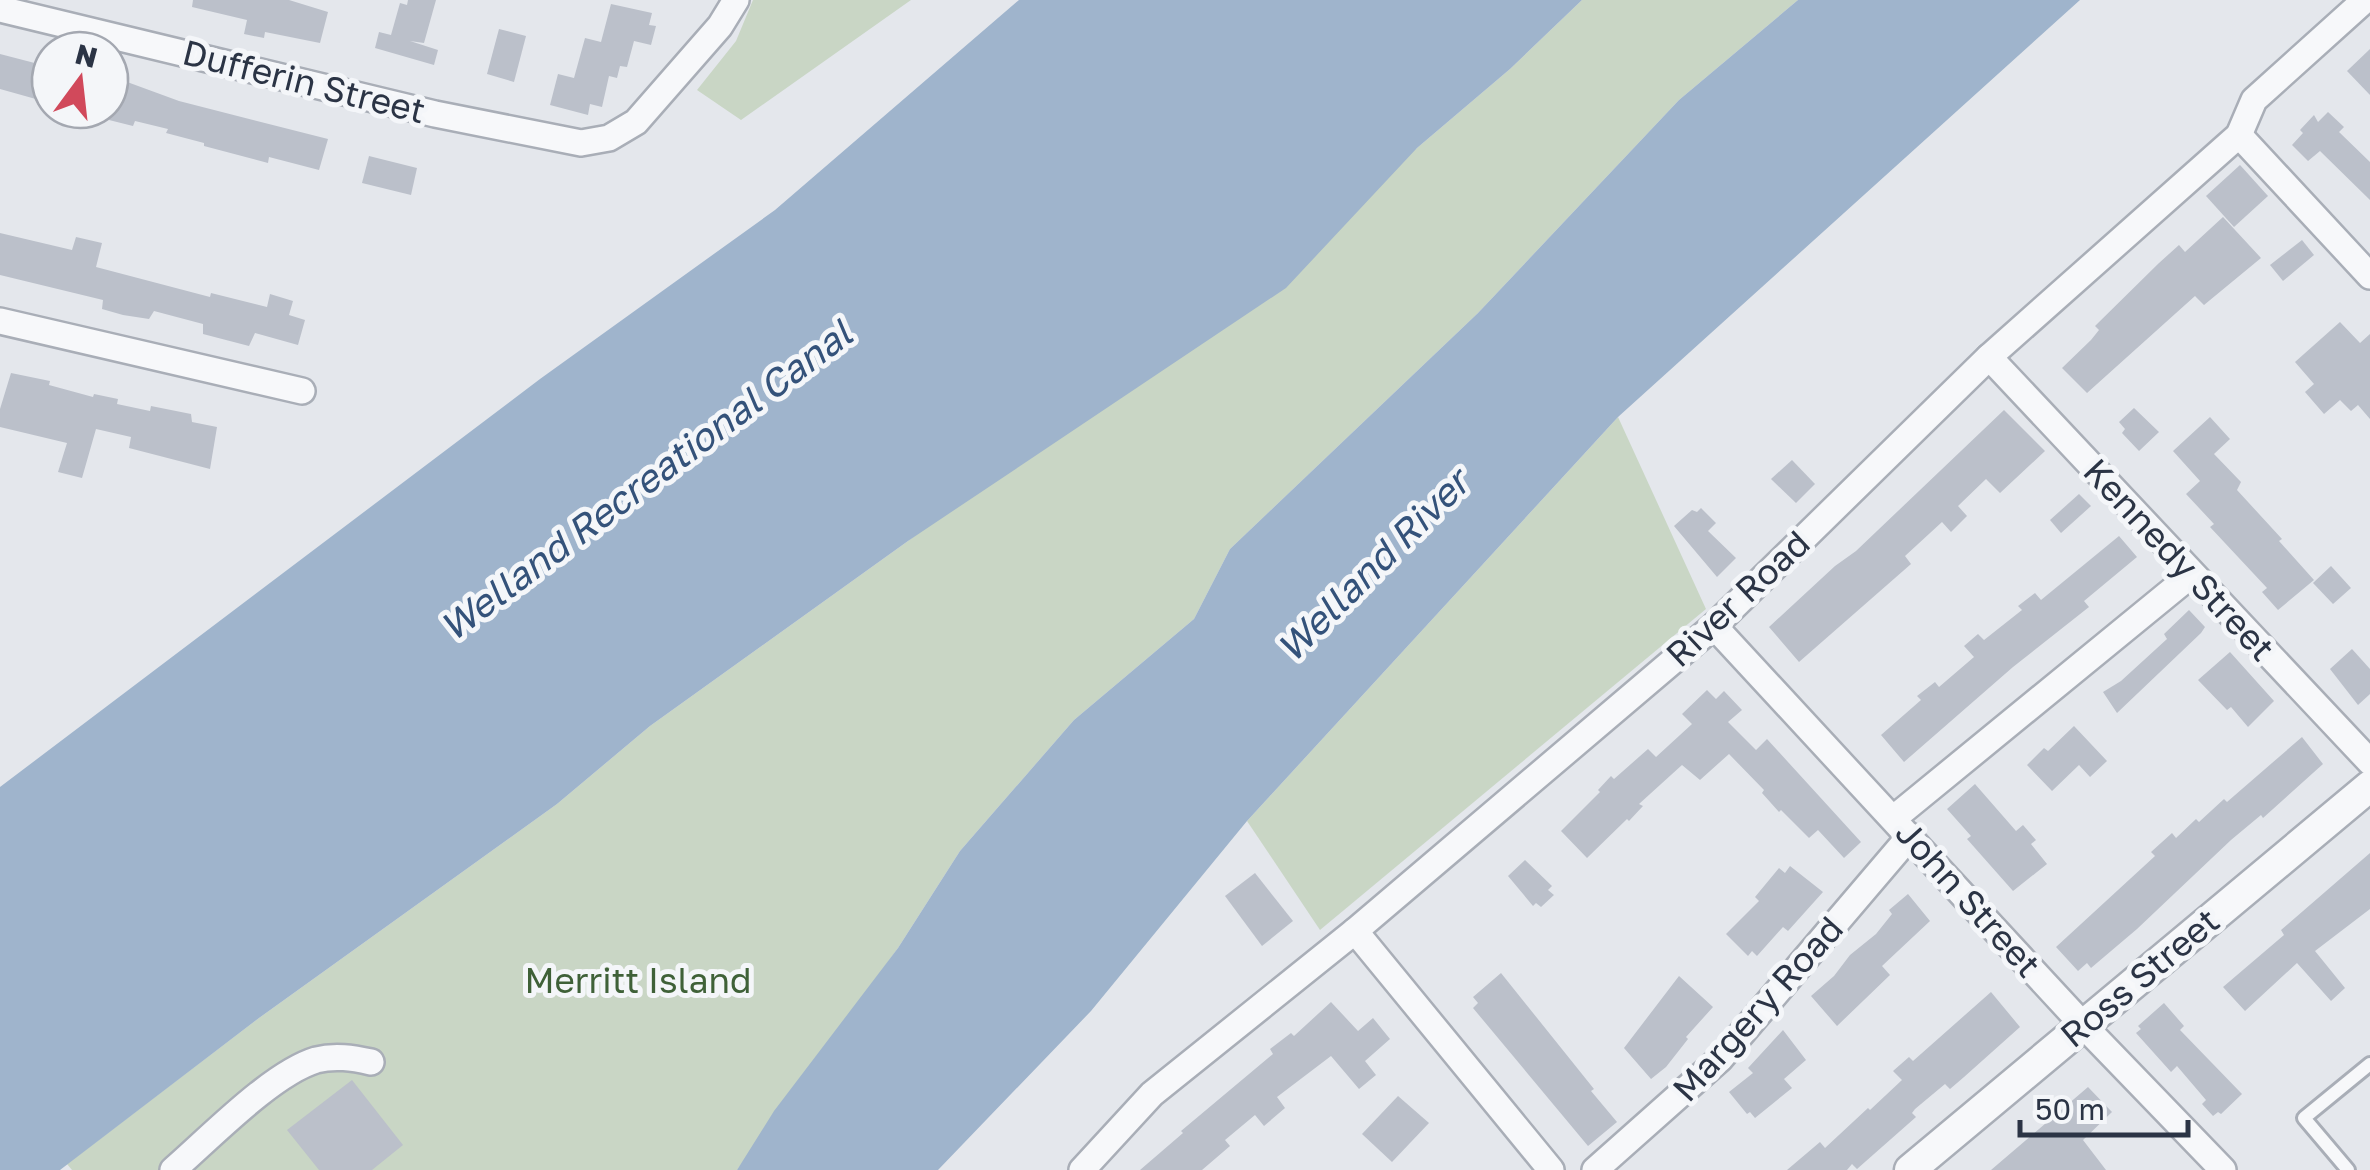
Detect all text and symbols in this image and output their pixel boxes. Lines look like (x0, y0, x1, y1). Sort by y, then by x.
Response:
north arrow (30, 30, 130, 130)
street label: Dufferin Street (179, 31, 430, 131)
text: N (72, 37, 101, 74)
water label: Welland Recreational Canal (430, 309, 861, 649)
street label: Kennedy Street (2076, 450, 2284, 669)
water label: Welland River (1267, 456, 1481, 670)
street label: River Road (1657, 521, 1818, 675)
street label: John Street (1888, 812, 2050, 985)
street label: Ross Street (2052, 899, 2227, 1056)
street label: Margery Road (1663, 907, 1851, 1109)
park label: Merritt Island (524, 959, 752, 1001)
scale bar (2020, 1075, 2188, 1137)
text: 50 m (2035, 1091, 2105, 1127)

